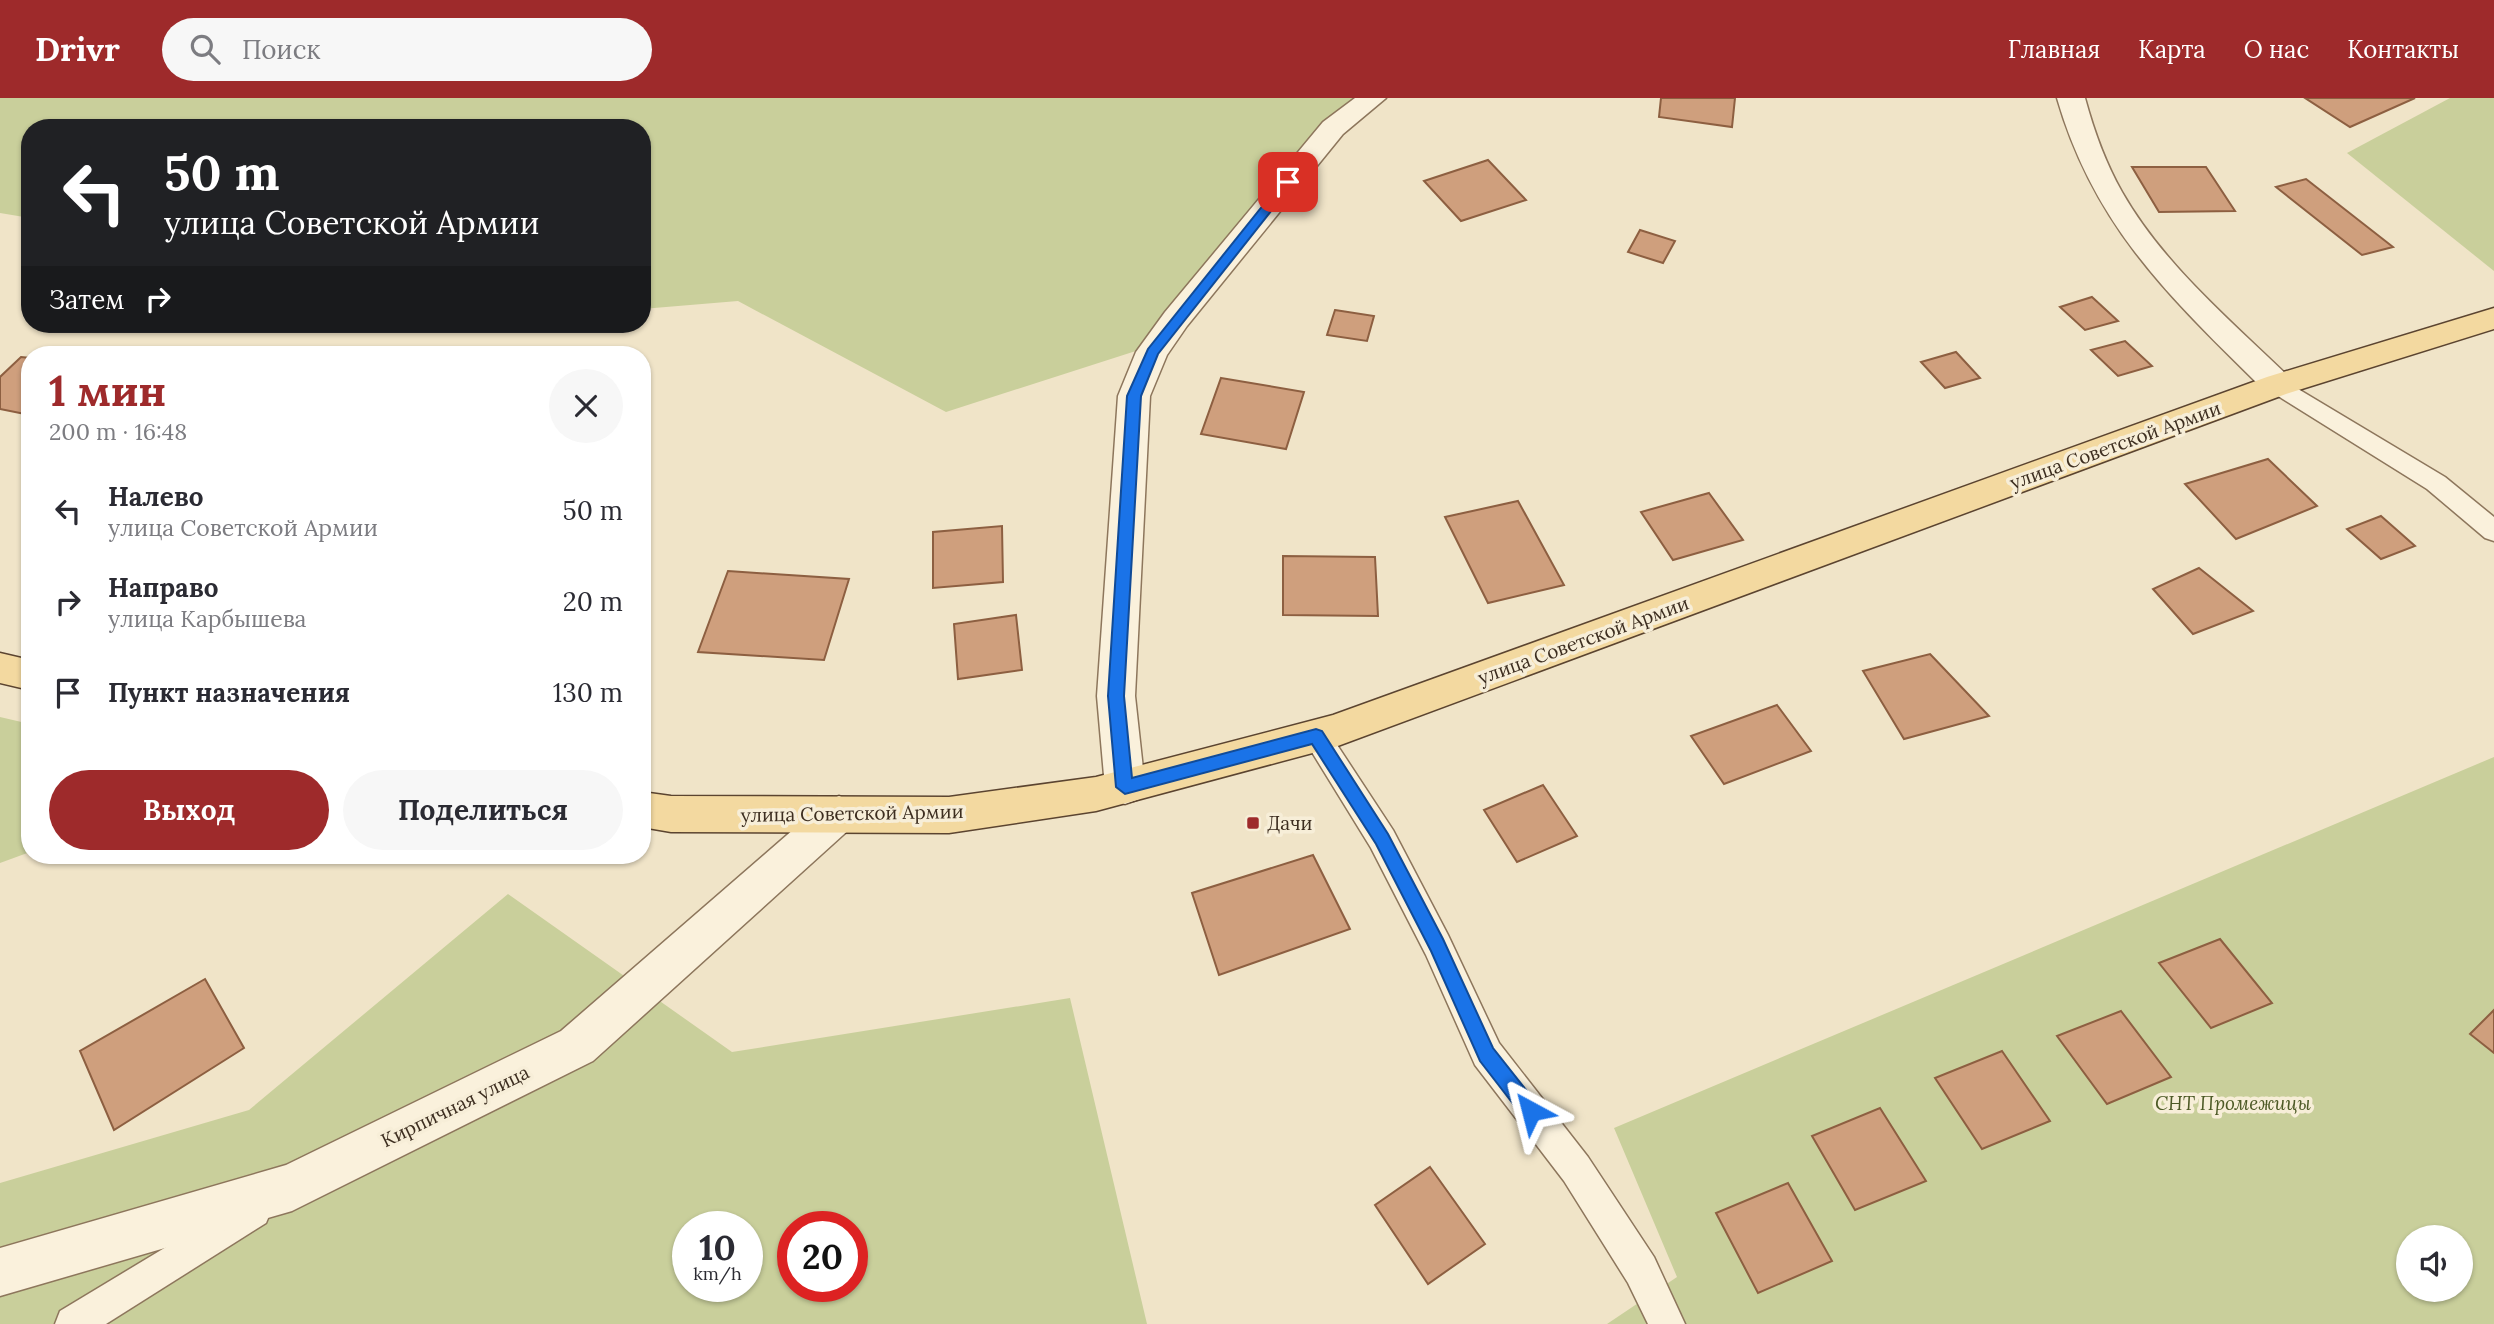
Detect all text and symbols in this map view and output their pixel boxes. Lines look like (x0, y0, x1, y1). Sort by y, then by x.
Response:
search box (162, 18, 652, 81)
text: Drivr (35, 28, 120, 70)
icon: search (186, 30, 224, 68)
text: Поиск (242, 33, 320, 66)
text: Главная (2008, 34, 2100, 65)
text: Карта (2138, 34, 2206, 65)
text: О нас (2244, 34, 2309, 65)
text: Контакты (2347, 34, 2459, 65)
text: 50 m (164, 141, 280, 203)
icon: left (49, 147, 140, 238)
pin (1258, 152, 1318, 212)
icon: arrive (1269, 163, 1307, 201)
text: улица Советской Армии (164, 202, 539, 243)
icon: right (139, 280, 177, 318)
text: Затем (49, 283, 125, 316)
text: 1 мин (49, 364, 166, 418)
button: close (549, 369, 623, 443)
street label: улица Советской Армии (2006, 396, 2224, 494)
text: 200 m · 16:48 (49, 417, 187, 446)
text: Налево (108, 480, 204, 513)
icon: left (49, 492, 87, 530)
text: 50 m (563, 494, 623, 527)
text: улица Советской Армии (108, 513, 378, 542)
text: Направо (108, 571, 219, 604)
icon: right (49, 583, 87, 621)
text: 20 m (563, 585, 623, 618)
street label: улица Советской Армии (1474, 591, 1692, 689)
text: улица Карбышева (108, 604, 307, 633)
icon: arrive (49, 674, 87, 712)
text: Пункт назначения (108, 676, 350, 709)
text: 130 m (553, 676, 623, 709)
button: Выход (49, 770, 329, 850)
button: Поделиться (343, 770, 623, 850)
street label: улица Советской Армии (740, 799, 964, 827)
place label: Дачи (1267, 811, 1313, 835)
marker: Дачи (1245, 815, 1261, 831)
street label: Кирпичная улица (377, 1060, 533, 1152)
position arrow (1494, 1074, 1568, 1148)
park label: СНТ Промежицы (2155, 1091, 2311, 1115)
speed limit sign: 20 (777, 1211, 868, 1302)
text: 10 (699, 1225, 736, 1270)
map controls (2396, 1225, 2473, 1302)
button: sound (2396, 1225, 2473, 1302)
text: km/h (693, 1262, 742, 1285)

